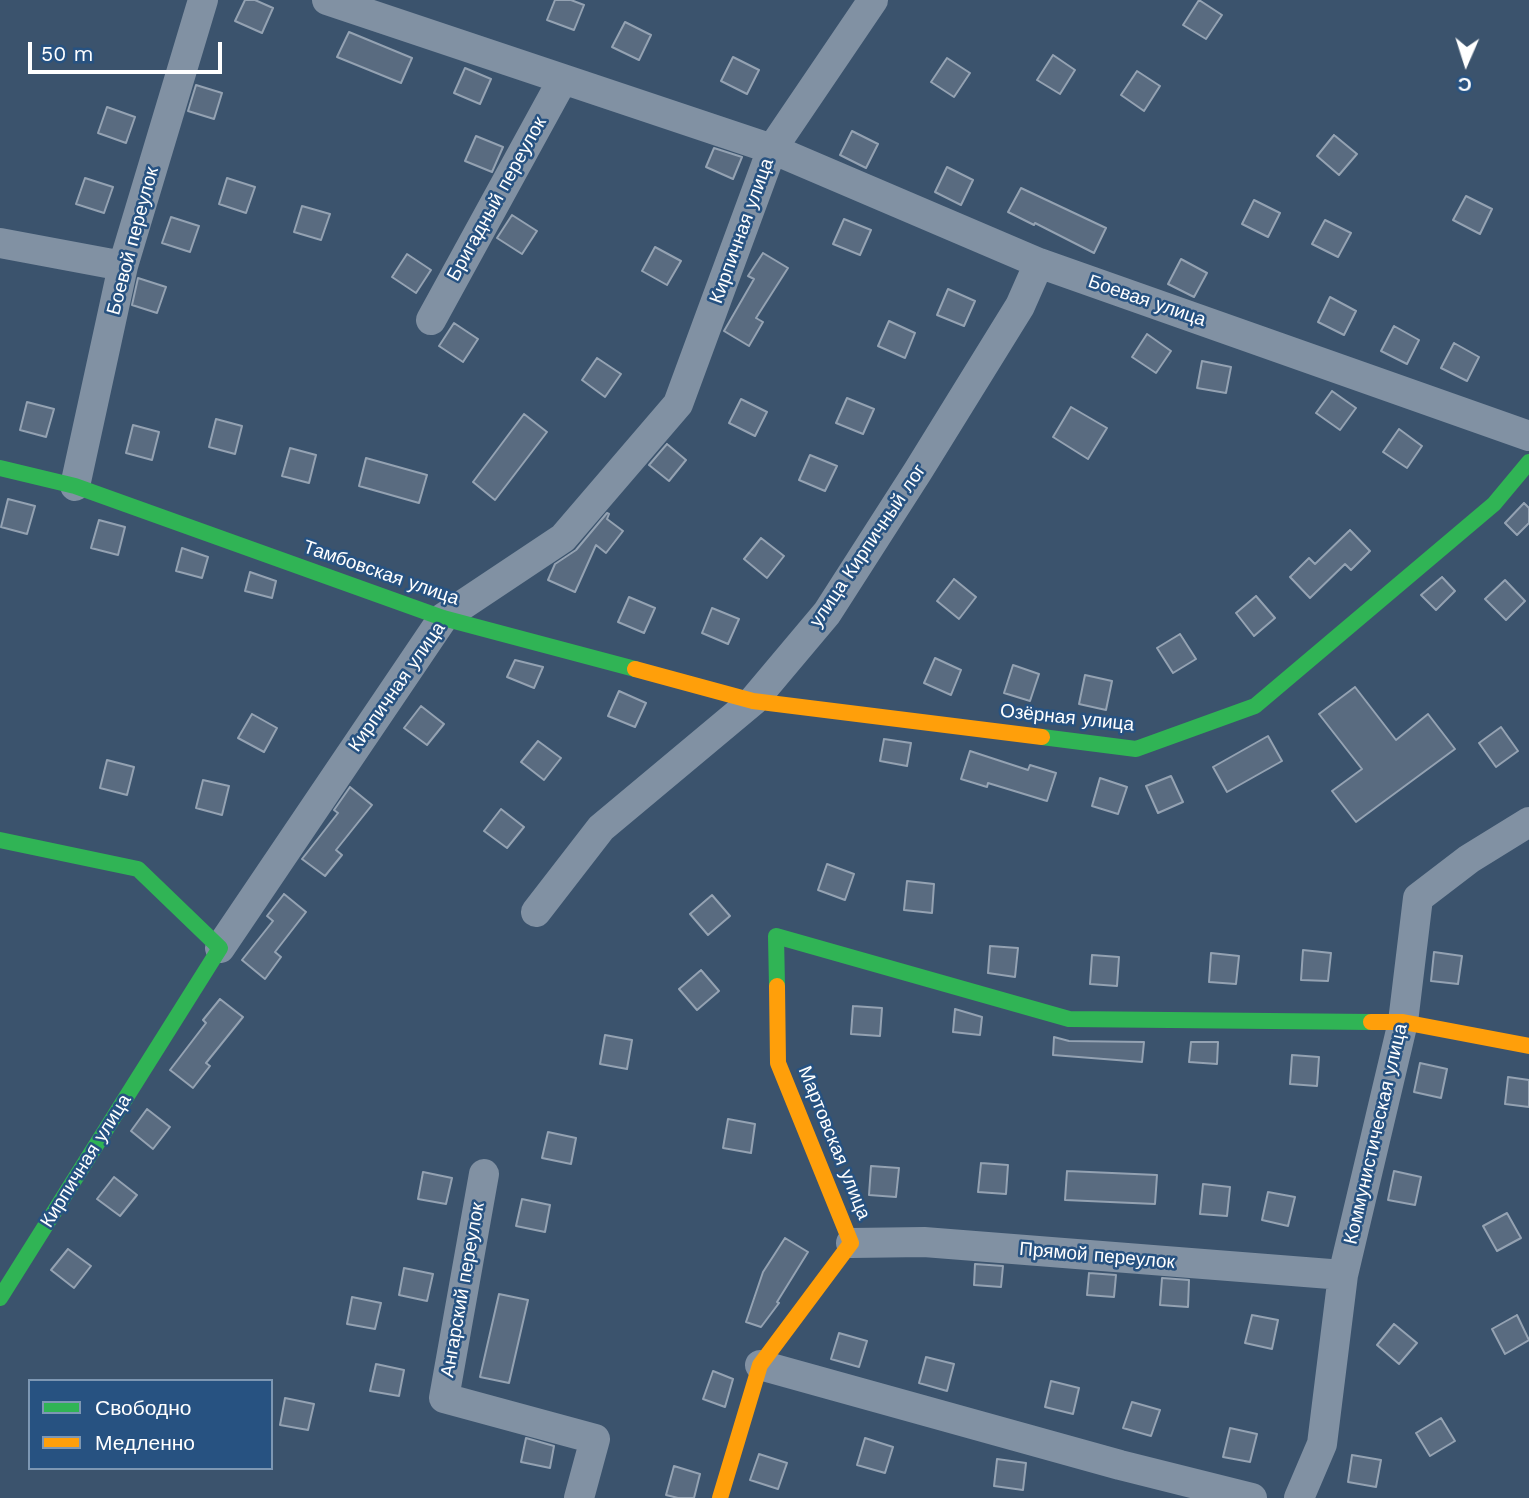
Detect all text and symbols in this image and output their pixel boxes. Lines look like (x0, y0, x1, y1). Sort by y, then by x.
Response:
scale bar (32, 28, 226, 72)
north arrow (1431, 28, 1501, 98)
text: 50 m (41, 41, 93, 66)
text: С (1457, 73, 1472, 96)
street label: Бригадный переулок (442, 113, 552, 285)
street label: Кирпичная улица (705, 155, 779, 307)
street label: Боевой переулок (102, 165, 164, 317)
street label: Боевая улица (1085, 270, 1209, 332)
street label: улица Кирпичный лог (805, 460, 931, 632)
street label: Тамбовская улица (300, 536, 462, 610)
street label: Кирпичная улица (344, 618, 450, 756)
street label: Озёрная улица (999, 700, 1135, 736)
street label: Коммунистическая улица (1340, 1021, 1412, 1247)
street label: Мартовская улица (793, 1063, 875, 1223)
street label: Кирпичная улица (36, 1090, 136, 1232)
street label: Ангарский переулок (436, 1201, 490, 1379)
street label: Прямой переулок (1018, 1238, 1176, 1274)
legend (28, 1379, 273, 1470)
text: Свободно (95, 1395, 192, 1420)
text: Медленно (95, 1430, 195, 1455)

